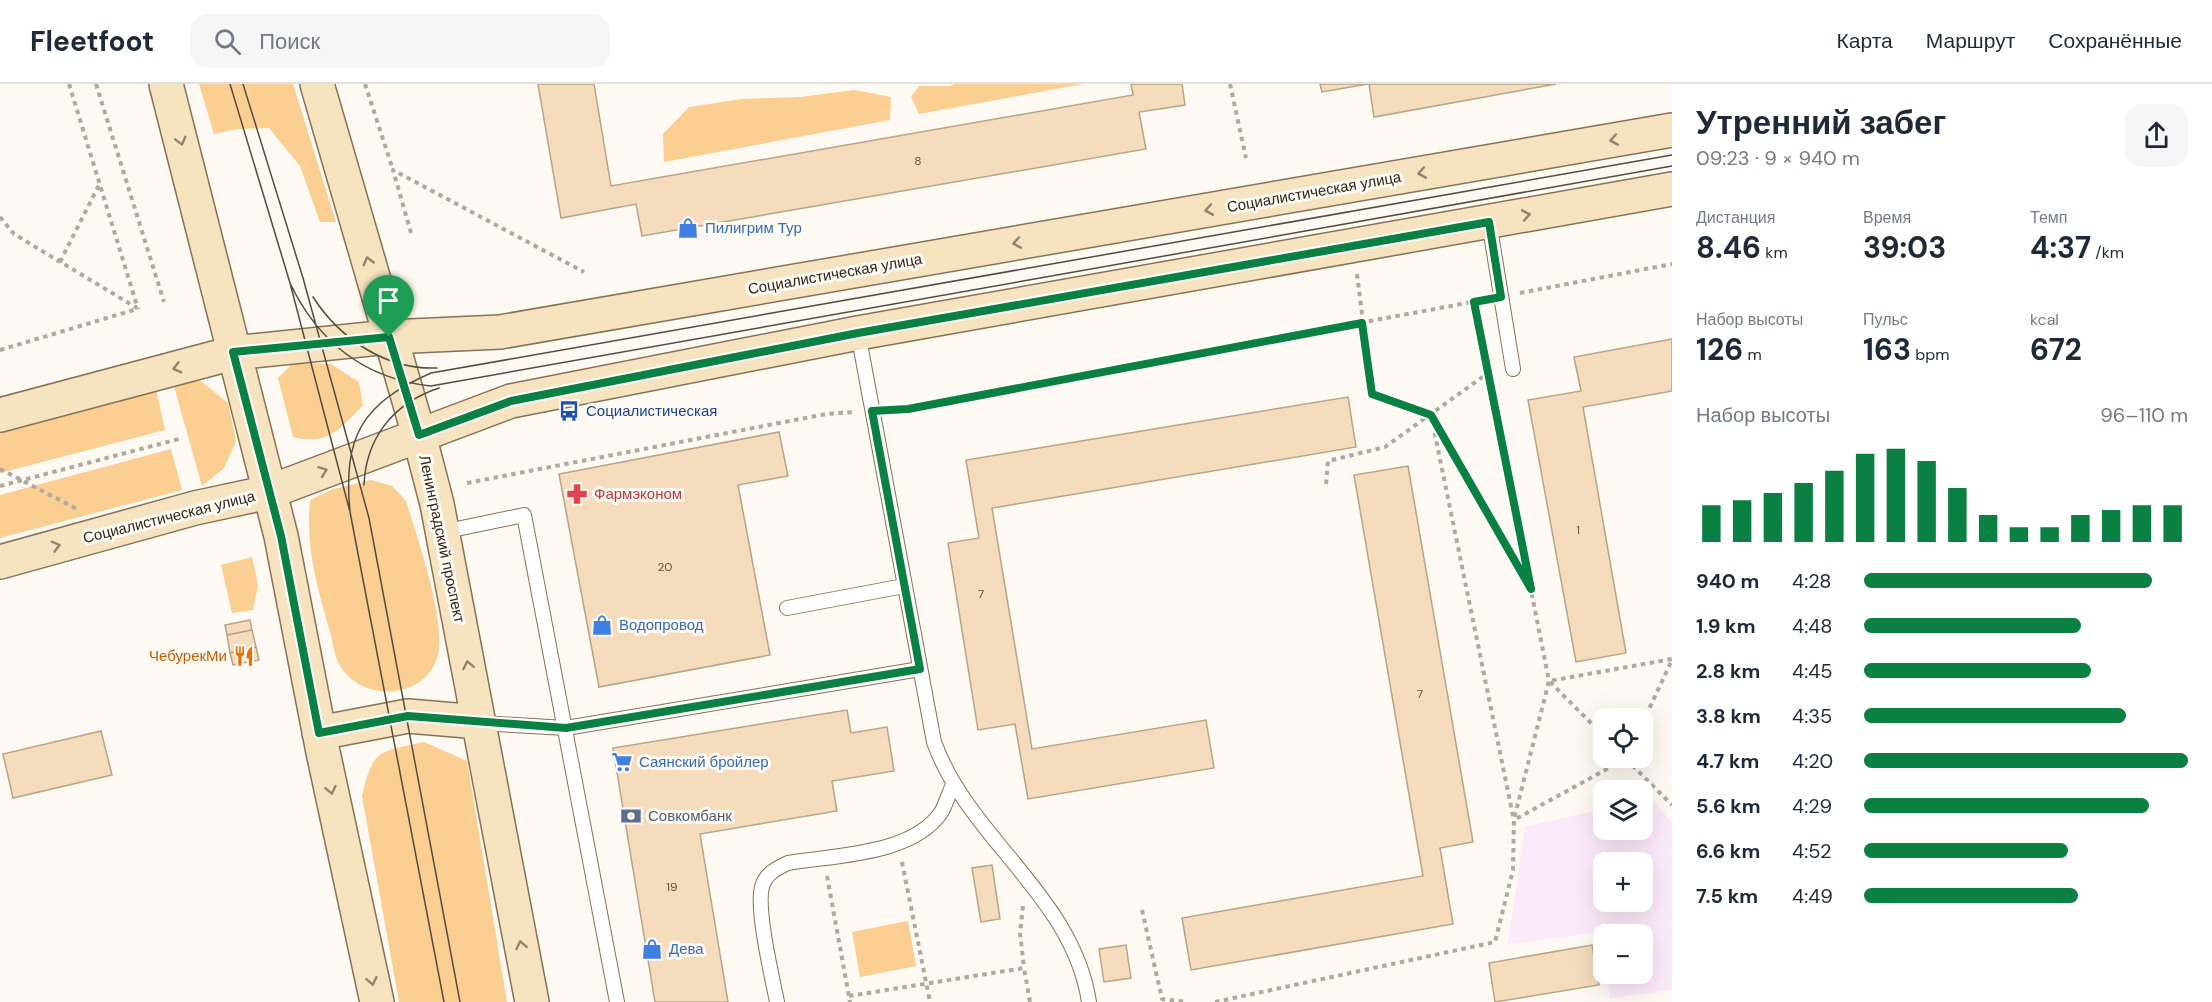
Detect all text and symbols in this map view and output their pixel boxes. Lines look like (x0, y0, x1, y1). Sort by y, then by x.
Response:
search box (190, 14, 610, 68)
text: Fleetfoot (30, 23, 154, 60)
icon: search (211, 25, 244, 58)
text: Поиск (259, 27, 320, 56)
text: Карта (1837, 27, 1893, 55)
text: Маршрут (1926, 27, 2015, 55)
text: Сохранённые (2048, 27, 2182, 55)
text: Утренний забег (1696, 101, 1946, 144)
button: share (2125, 104, 2188, 167)
one-way arrow (1610, 133, 1620, 146)
one-way arrow (174, 135, 187, 145)
text: 09:23 · 9 × 940 m (1696, 145, 1860, 171)
house number: 8 (914, 153, 922, 169)
one-way arrow (1418, 166, 1428, 179)
street label: Социалистическая улица (1225, 167, 1403, 217)
one-way arrow (1205, 203, 1214, 215)
text: Дистанция (1696, 207, 1775, 228)
text: Время (1863, 207, 1911, 228)
text: Темп (2030, 207, 2067, 228)
one-way arrow (1521, 209, 1531, 222)
shop icon: Пилигрим Тур (676, 216, 700, 240)
place label: Пилигрим Тур (705, 218, 802, 238)
text: 8.46 (1696, 228, 1761, 267)
text: 39:03 (1863, 228, 1946, 267)
text: 4:37 (2030, 228, 2091, 267)
one-way arrow (1013, 236, 1022, 248)
text: km (1761, 242, 1788, 263)
text: /km (2091, 242, 2124, 263)
street label: Социалистическая улица (746, 249, 924, 299)
one-way arrow (363, 256, 375, 266)
pin (363, 275, 414, 337)
icon: arrive (372, 284, 405, 317)
text: Набор высоты (1696, 309, 1803, 330)
text: Пульс (1863, 309, 1908, 330)
text: kcal (2030, 309, 2059, 330)
text: 126 (1696, 330, 1743, 369)
text: 163 (1863, 330, 1911, 369)
text: 672 (2030, 330, 2082, 369)
text: m (1743, 344, 1762, 365)
text: bpm (1911, 344, 1950, 365)
one-way arrow (172, 360, 182, 373)
bus stop icon: Социалистическая (557, 399, 581, 423)
place label: Социалистическая (586, 401, 717, 421)
text: Набор высоты (1696, 402, 1830, 428)
text: 96–110 m (2100, 402, 2188, 428)
street label: Ленинградский проспект (414, 453, 470, 625)
one-way arrow (318, 466, 328, 479)
pharmacy icon: Фармэконом (565, 482, 589, 506)
place label: Фармэконом (594, 484, 682, 504)
street label: Социалистическая улица (81, 486, 258, 548)
house number: 1 (1576, 522, 1580, 538)
one-way arrow (51, 541, 61, 553)
house number: 20 (657, 559, 673, 575)
text: 940 m (1696, 568, 1759, 594)
text: 4:28 (1792, 568, 1832, 594)
house number: 7 (978, 586, 984, 602)
shop icon: Водопровод (590, 613, 614, 637)
text: 1.9 km (1696, 613, 1756, 639)
text: 4:48 (1792, 613, 1832, 639)
place label: Водопровод (619, 615, 704, 635)
restaurant icon: ЧебурекМи (232, 644, 256, 668)
place label: ЧебурекМи (149, 646, 227, 666)
text: 2.8 km (1696, 658, 1760, 684)
text: 4:45 (1792, 658, 1833, 684)
one-way arrow (462, 660, 475, 670)
house number: 7 (1417, 686, 1423, 702)
text: 3.8 km (1696, 703, 1761, 729)
text: 4:35 (1792, 703, 1832, 729)
map controls (1593, 708, 1653, 984)
button: locate (1593, 708, 1653, 768)
text: 4.7 km (1696, 748, 1759, 774)
text: 4:20 (1792, 748, 1833, 774)
supermarket icon: Саянский бройлер (610, 750, 634, 774)
place label: Саянский бройлер (639, 752, 769, 772)
button: layers (1593, 780, 1653, 840)
one-way arrow (324, 785, 337, 795)
text: 5.6 km (1696, 793, 1761, 819)
text: 4:29 (1792, 793, 1832, 819)
bank icon: Совкомбанк (619, 804, 643, 828)
place label: Совкомбанк (648, 806, 732, 826)
text: 6.6 km (1696, 838, 1760, 864)
text: 4:52 (1792, 838, 1832, 864)
button: + (1593, 852, 1653, 912)
house number: 19 (666, 879, 678, 895)
text: 7.5 km (1696, 883, 1758, 909)
text: 4:49 (1792, 883, 1833, 909)
button: − (1593, 924, 1653, 984)
shop icon: Дева (640, 937, 664, 961)
place label: Дева (669, 939, 704, 959)
one-way arrow (515, 940, 528, 950)
one-way arrow (365, 975, 378, 985)

